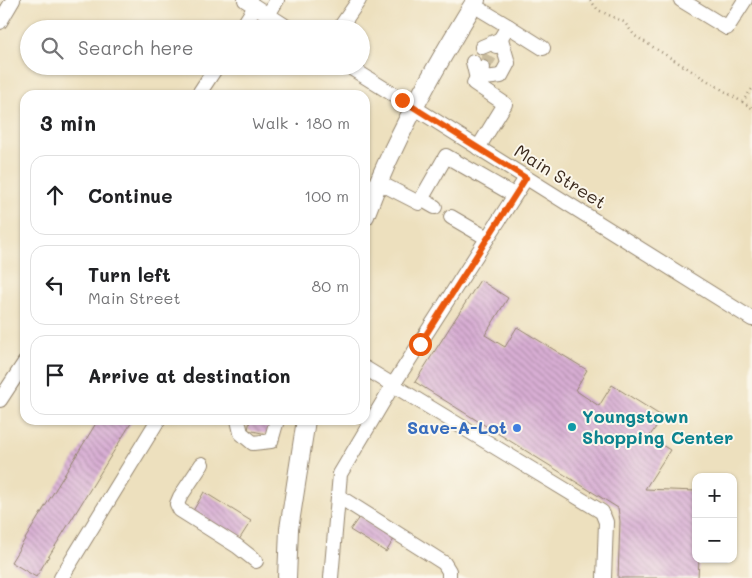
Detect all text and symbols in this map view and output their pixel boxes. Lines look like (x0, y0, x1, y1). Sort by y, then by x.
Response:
search box (20, 20, 370, 75)
icon: search (38, 34, 66, 62)
text: Search here (78, 35, 194, 60)
route end (391, 89, 414, 112)
text: 3 min (40, 109, 96, 136)
text: Walk · 180 m (252, 112, 350, 133)
street label: Main Street (510, 138, 611, 214)
icon: ahead (41, 181, 69, 209)
text: Continue (88, 183, 173, 208)
text: 100 m (304, 185, 349, 206)
text: Turn left (88, 262, 171, 287)
icon: left (41, 271, 69, 299)
text: 80 m (312, 275, 349, 296)
text: Main Street (88, 287, 181, 308)
route start (409, 333, 432, 356)
icon: arrive (41, 361, 69, 389)
text: Arrive at destination (88, 363, 291, 388)
place label: Youngstown Shopping Center (582, 404, 733, 449)
place label: Save-A-Lot (407, 415, 507, 439)
marker: Youngstown Shopping Center (566, 421, 578, 433)
marker: Save-A-Lot (511, 422, 523, 434)
map controls (692, 473, 737, 563)
button: + (692, 473, 737, 518)
button: − (692, 518, 737, 563)

